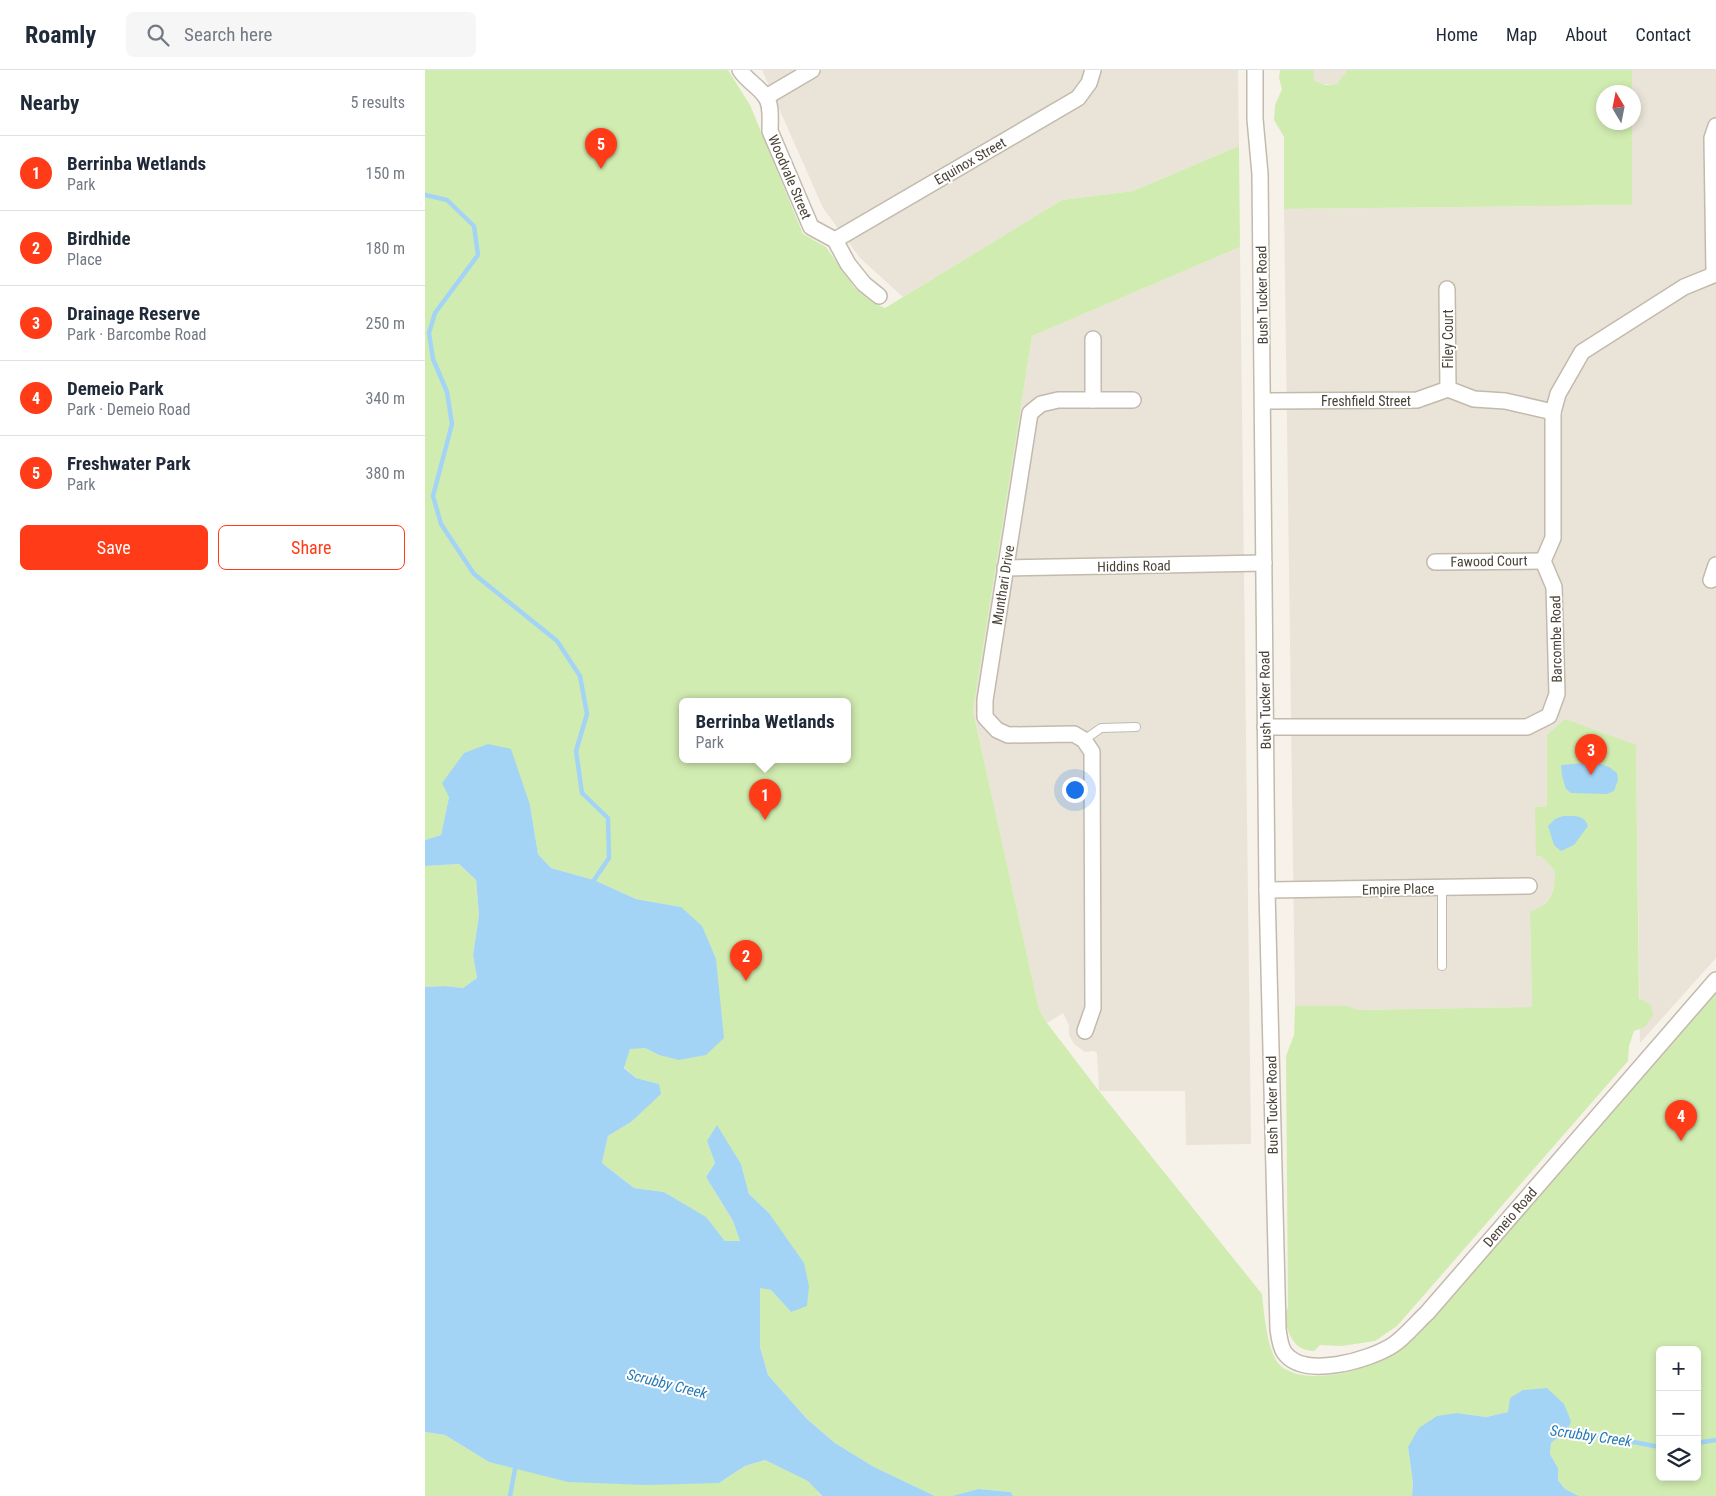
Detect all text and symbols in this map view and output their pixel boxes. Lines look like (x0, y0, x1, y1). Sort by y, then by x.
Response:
search box (126, 12, 476, 57)
text: Roamly (25, 21, 96, 49)
icon: search (144, 21, 172, 49)
text: Search here (184, 23, 272, 46)
text: Home (1436, 24, 1478, 45)
text: Map (1506, 24, 1537, 45)
text: About (1565, 24, 1607, 45)
text: Contact (1635, 24, 1691, 45)
north arrow (1596, 85, 1641, 130)
text: Nearby (20, 91, 79, 115)
text: 5 results (350, 93, 405, 112)
pin: 5 (585, 128, 617, 169)
street label: Woodvale Street (765, 133, 815, 221)
street label: Equinox Street (932, 134, 1008, 188)
text: Berrinba Wetlands (67, 152, 206, 175)
text: 1 (32, 164, 40, 183)
text: 150 m (366, 164, 405, 183)
text: Park (67, 175, 96, 194)
text: Birdhide (67, 227, 131, 250)
text: 2 (32, 239, 40, 258)
text: 180 m (366, 239, 405, 258)
street label: Bush Tucker Road (1253, 246, 1271, 344)
text: Place (67, 250, 102, 269)
text: Drainage Reserve (67, 302, 200, 325)
street label: Filey Court (1440, 309, 1456, 369)
text: 3 (32, 314, 40, 333)
text: 250 m (366, 314, 405, 333)
text: Park · Barcombe Road (67, 325, 207, 344)
text: Demeio Park (67, 377, 164, 400)
text: 4 (32, 389, 40, 408)
text: 340 m (366, 389, 405, 408)
street label: Freshfield Street (1321, 393, 1411, 409)
text: Park · Demeio Road (67, 400, 190, 419)
text: Freshwater Park (67, 452, 191, 475)
text: 5 (32, 464, 40, 483)
text: 380 m (366, 464, 405, 483)
text: Park (67, 475, 96, 494)
button: Save (20, 525, 208, 570)
button: Share (218, 525, 405, 570)
street label: Munthari Drive (989, 544, 1017, 626)
street label: Fawood Court (1450, 552, 1528, 570)
street label: Hiddins Road (1097, 557, 1171, 575)
street label: Barcombe Road (1547, 595, 1565, 683)
street label: Bush Tucker Road (1256, 651, 1274, 749)
popup (679, 698, 851, 763)
text: Berrinba Wetlands (695, 710, 835, 733)
text: Park (695, 733, 724, 752)
pin: 3 (1575, 734, 1607, 775)
your location (1062, 777, 1088, 803)
pin: 1 (749, 779, 781, 820)
street label: Empire Place (1362, 880, 1435, 898)
pin: 2 (730, 940, 762, 981)
street label: Bush Tucker Road (1263, 1056, 1281, 1154)
pin: 4 (1665, 1100, 1697, 1141)
street label: Demeio Road (1480, 1184, 1540, 1250)
map controls (1656, 1346, 1701, 1481)
button: + (1656, 1346, 1701, 1391)
water label: Scrubby Creek (625, 1365, 709, 1403)
button: − (1656, 1391, 1701, 1436)
water label: Scrubby Creek (1549, 1421, 1633, 1451)
button: layers (1656, 1436, 1701, 1481)

